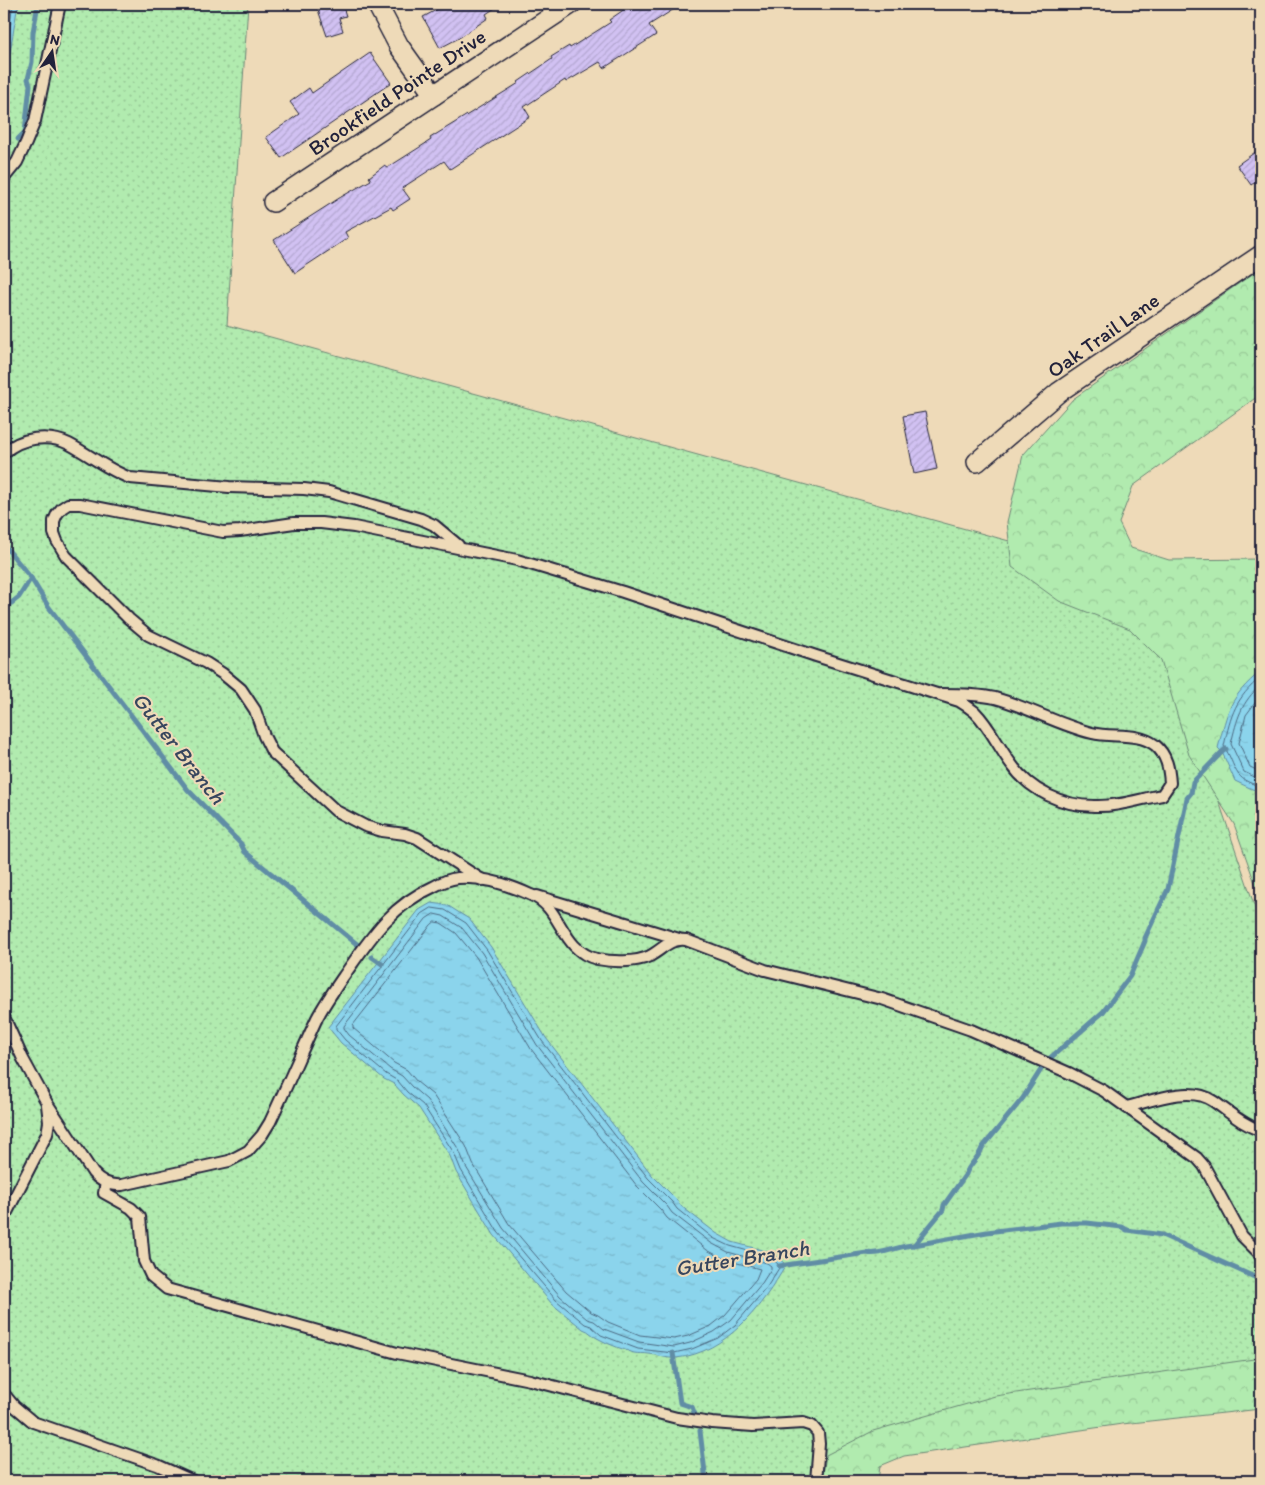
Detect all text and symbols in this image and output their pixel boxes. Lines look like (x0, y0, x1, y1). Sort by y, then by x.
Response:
street label: Brookfield Pointe Drive (304, 23, 490, 161)
north arrow (28, 28, 78, 78)
text: N (48, 30, 61, 49)
street label: Oak Trail Lane (1042, 287, 1164, 383)
water label: Gutter Branch (127, 687, 232, 810)
water label: Gutter Branch (673, 1234, 811, 1282)

